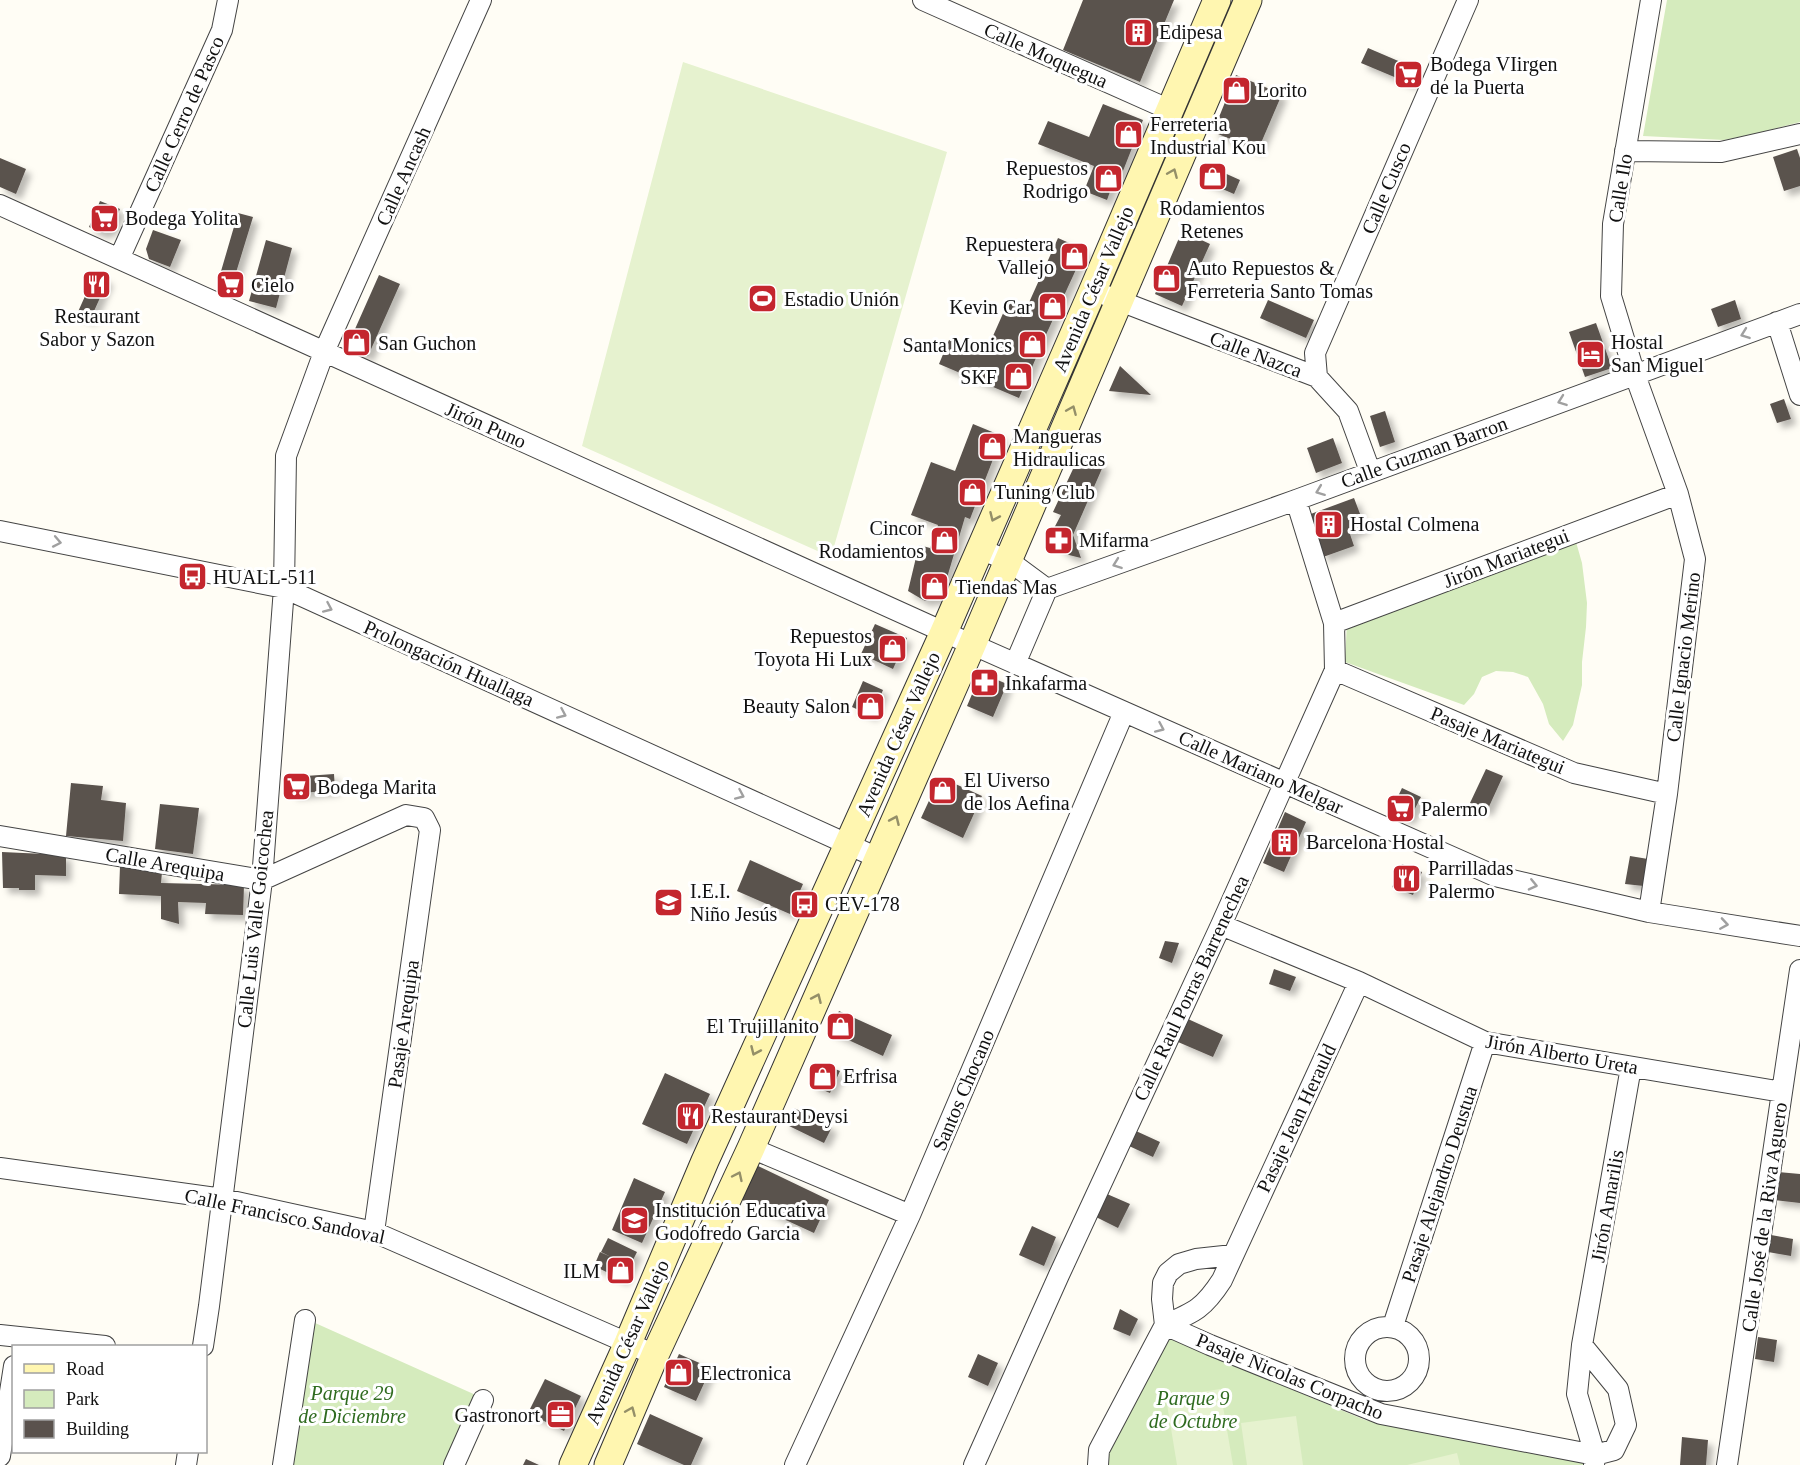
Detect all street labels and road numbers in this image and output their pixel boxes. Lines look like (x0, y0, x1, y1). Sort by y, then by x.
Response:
street label: Calle Moquegua (980, 18, 1111, 93)
street label: Calle Cerro de Pasco (140, 33, 228, 195)
street label: Calle Ancash (371, 123, 435, 229)
street label: Calle Cusco (1357, 139, 1415, 237)
street label: Calle Ilo (1604, 152, 1636, 224)
street label: Avenida César Vallejo (1048, 203, 1139, 376)
street label: Calle Nazca (1207, 326, 1305, 382)
street label: Jirón Puno (442, 397, 530, 453)
street label: Calle Guzman Barron (1338, 412, 1510, 492)
street label: Jirón Mariategui (1440, 524, 1573, 593)
street label: Calle Ignacio Merino (1662, 571, 1705, 743)
street label: Prolongación Huallaga (360, 616, 538, 711)
street label: Avenida César Vallejo (852, 648, 945, 820)
street label: Pasaje Mariategui (1427, 702, 1569, 779)
street label: Calle Mariano Melgar (1175, 726, 1347, 819)
street label: Calle Luis Valle Goicochea (233, 809, 277, 1029)
street label: Calle Arequipa (104, 843, 226, 886)
street label: Calle Raul Porras Barrenechea (1129, 872, 1253, 1104)
street label: Pasaje Arequipa (383, 958, 424, 1090)
street label: Santos Chocano (928, 1026, 998, 1154)
street label: Jirón Alberto Ureta (1484, 1030, 1640, 1078)
street label: Pasaje Jean Herauld (1252, 1040, 1341, 1196)
street label: Pasaje Alejandro Deustua (1397, 1083, 1482, 1285)
street label: Calle José de la Riva Aguero (1737, 1101, 1792, 1333)
street label: Jirón Amarilis (1586, 1148, 1628, 1264)
street label: Calle Francisco Sandoval (183, 1184, 388, 1248)
street label: Avenida César Vallejo (581, 1256, 674, 1428)
street label: Pasaje Nicolas Corpacho (1193, 1328, 1387, 1425)

